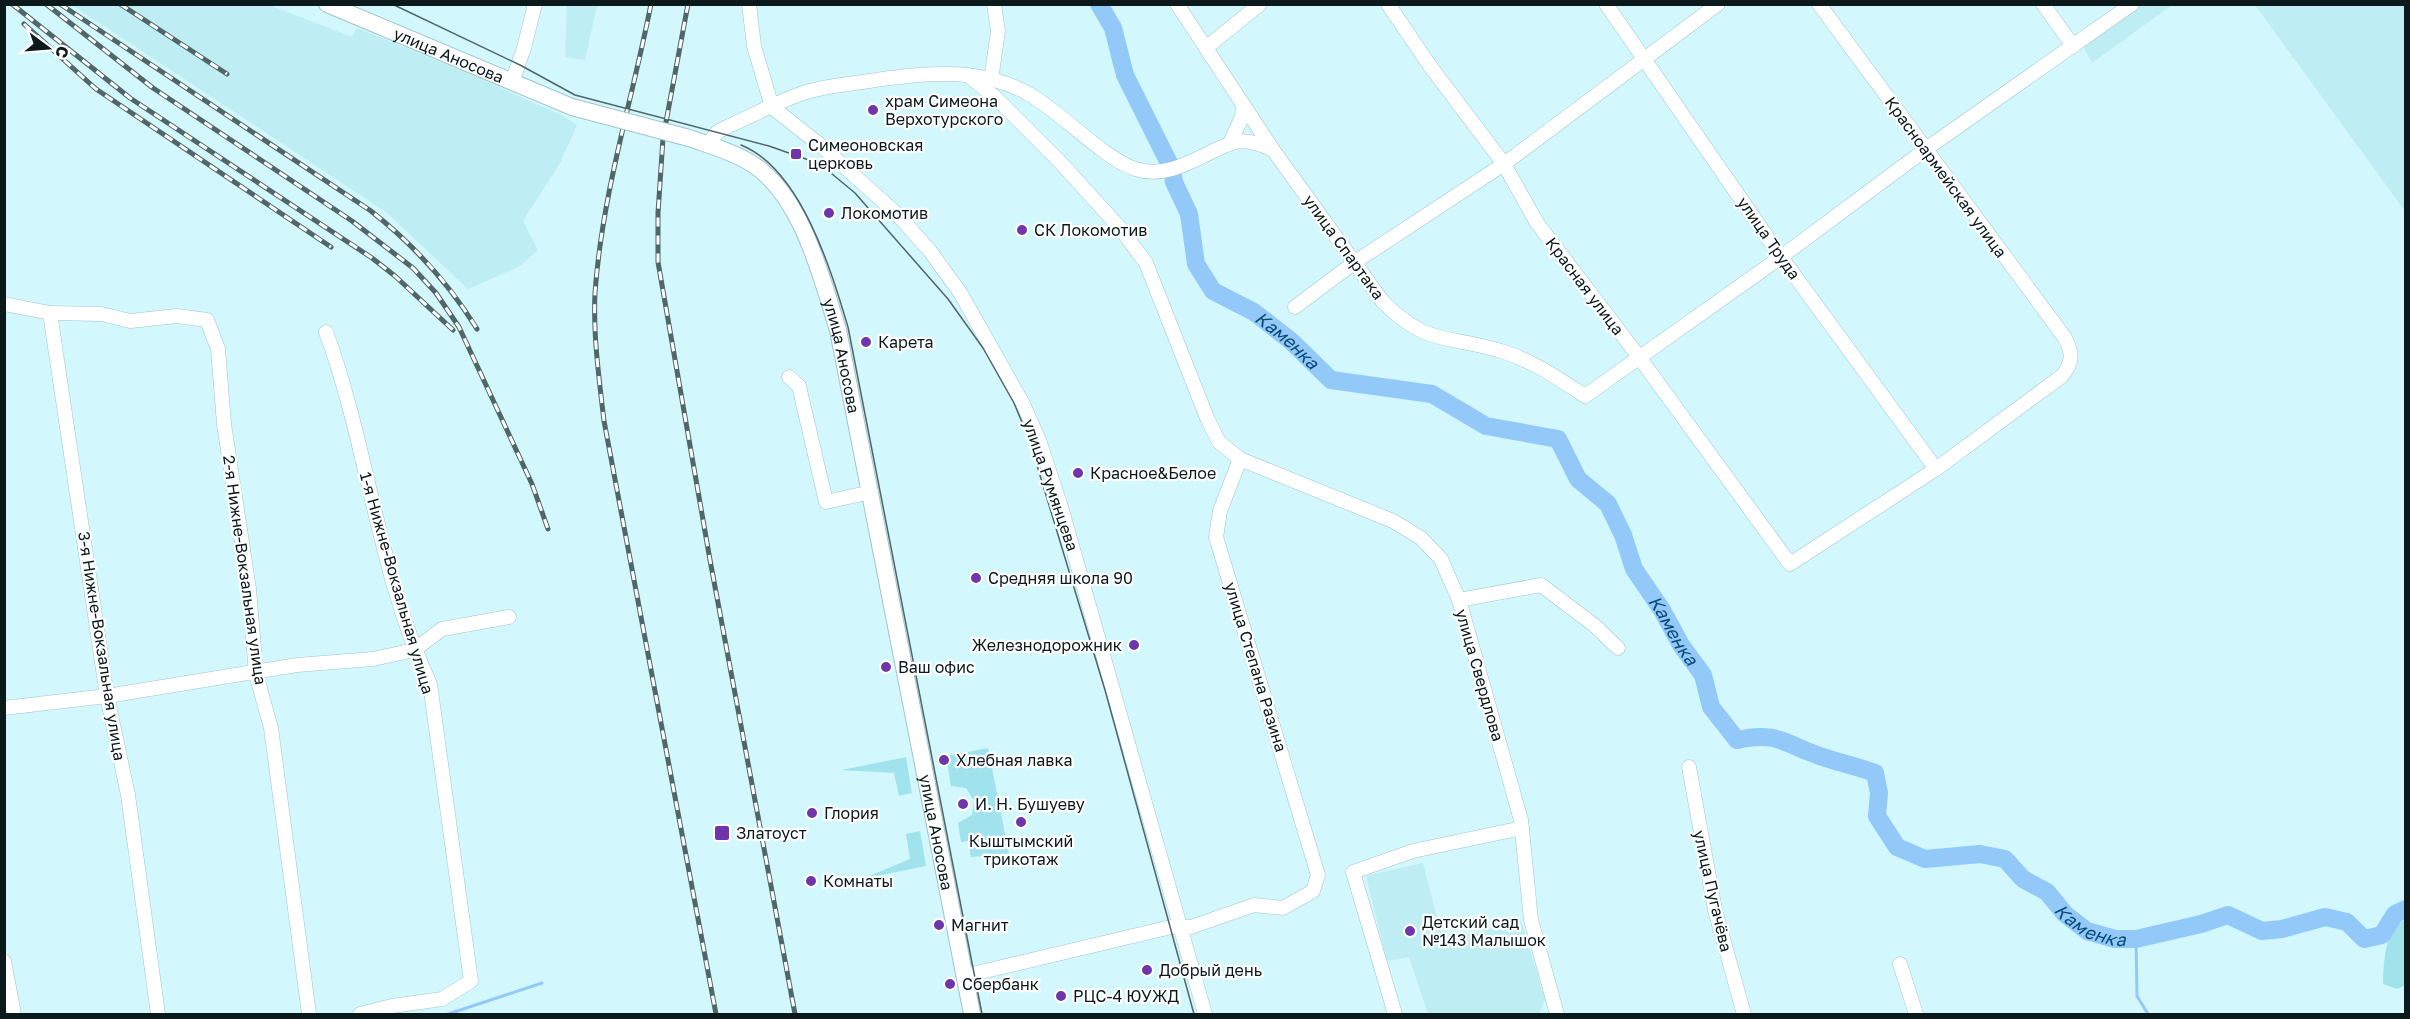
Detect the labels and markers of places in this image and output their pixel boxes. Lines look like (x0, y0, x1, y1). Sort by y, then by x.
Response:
place label: храм Симеона Верхотурского (885, 91, 1003, 129)
marker: храм Симеона Верхотурского (866, 103, 880, 117)
place label: Симеоновская церковь (808, 135, 923, 173)
marker: Симеоновская церковь (789, 147, 803, 161)
place label: Локомотив (841, 203, 928, 223)
marker: Локомотив (822, 206, 836, 220)
place label: СК Локомотив (1034, 220, 1147, 240)
marker: СК Локомотив (1015, 223, 1029, 237)
place label: Карета (878, 332, 934, 352)
marker: Карета (859, 335, 873, 349)
place label: Красное&Белое (1090, 463, 1216, 483)
marker: Красное&Белое (1071, 466, 1085, 480)
place label: Средняя школа 90 (988, 568, 1133, 588)
marker: Средняя школа 90 (969, 571, 983, 585)
place label: Железнодорожник (972, 635, 1122, 655)
marker: Железнодорожник (1127, 638, 1141, 652)
place label: Ваш офис (898, 657, 975, 677)
marker: Ваш офис (879, 660, 893, 674)
place label: Хлебная лавка (956, 750, 1072, 770)
marker: Хлебная лавка (937, 753, 951, 767)
place label: И. Н. Бушуеву (975, 794, 1085, 814)
marker: И. Н. Бушуеву (956, 797, 970, 811)
place label: Глория (824, 803, 879, 823)
marker: Глория (805, 806, 819, 820)
marker: Кыштымский трикотаж (1014, 815, 1028, 829)
place label: Златоуст (736, 823, 807, 843)
marker: Златоуст (713, 824, 731, 842)
place label: Кыштымский трикотаж (969, 831, 1073, 869)
place label: Комнаты (823, 871, 893, 891)
marker: Комнаты (804, 874, 818, 888)
place label: Детский сад №143 Малышок (1422, 912, 1546, 950)
place label: Магнит (951, 915, 1009, 935)
marker: Магнит (932, 918, 946, 932)
marker: Детский сад №143 Малышок (1403, 924, 1417, 938)
place label: Добрый день (1159, 960, 1262, 980)
marker: Добрый день (1140, 963, 1154, 977)
place label: Сбербанк (962, 974, 1039, 994)
marker: Сбербанк (943, 977, 957, 991)
place label: РЦС-4 ЮУЖД (1073, 986, 1180, 1006)
marker: РЦС-4 ЮУЖД (1054, 989, 1068, 1003)

